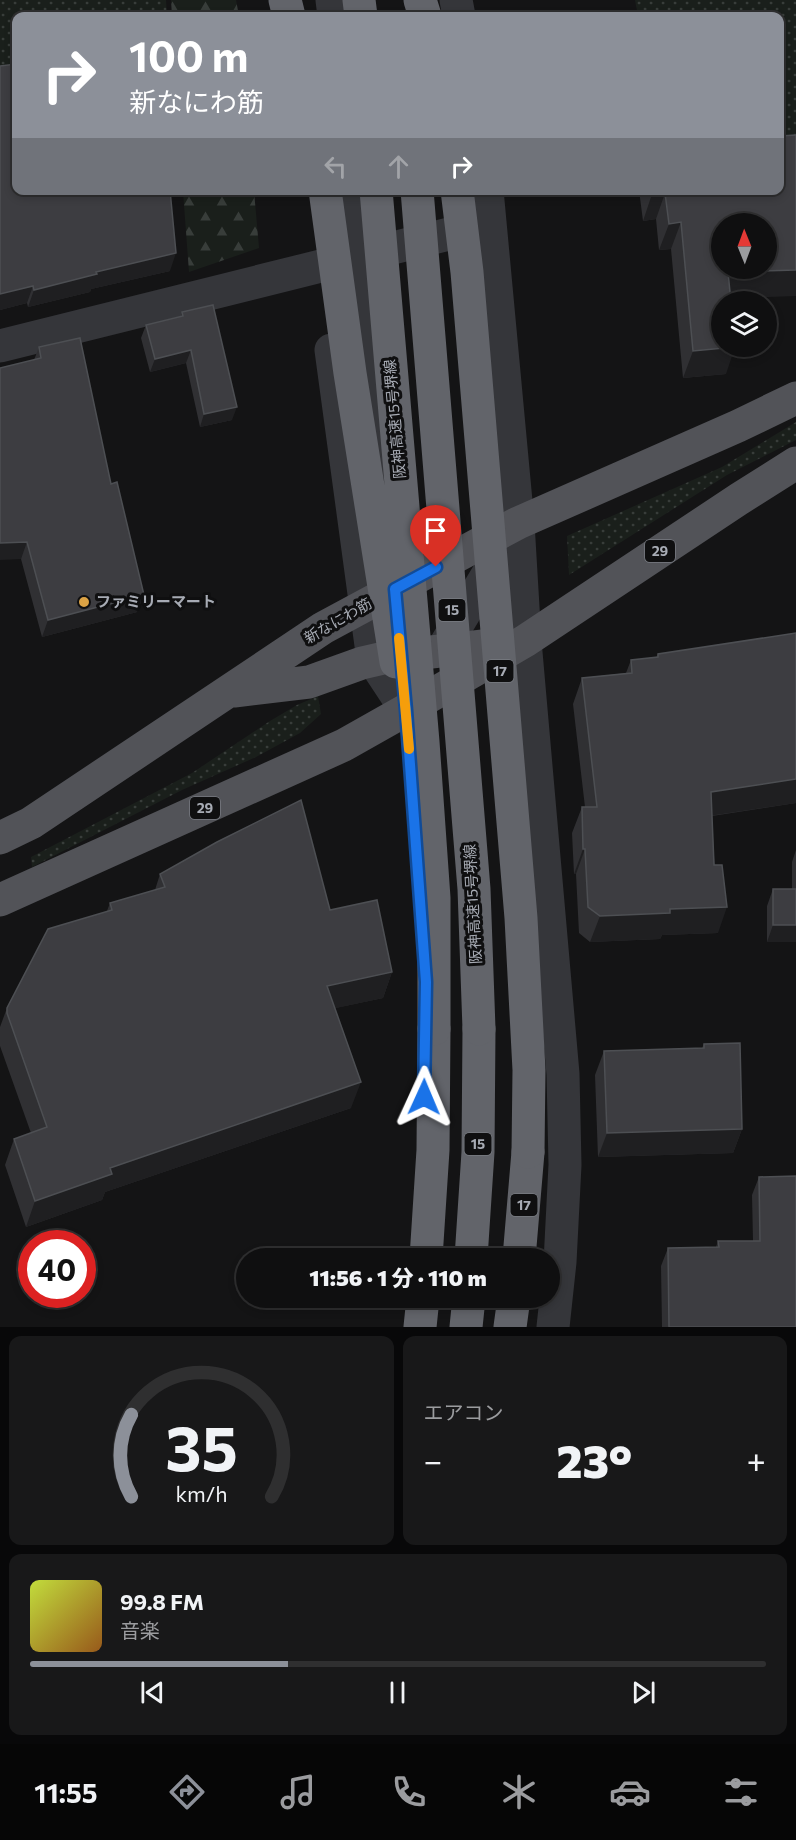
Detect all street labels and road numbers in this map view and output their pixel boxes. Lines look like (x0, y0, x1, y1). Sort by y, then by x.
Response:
street label: 阪神高速15号堺線 (380, 359, 408, 480)
road number: 29 (645, 540, 675, 562)
street label: 新なにわ筋 (301, 594, 374, 647)
road number: 15 (438, 599, 466, 621)
road number: 17 (486, 660, 514, 682)
road number: 29 (190, 797, 220, 819)
street label: 阪神高速15号堺線 (460, 844, 484, 964)
road number: 15 (464, 1133, 492, 1155)
road number: 17 (510, 1194, 538, 1216)

